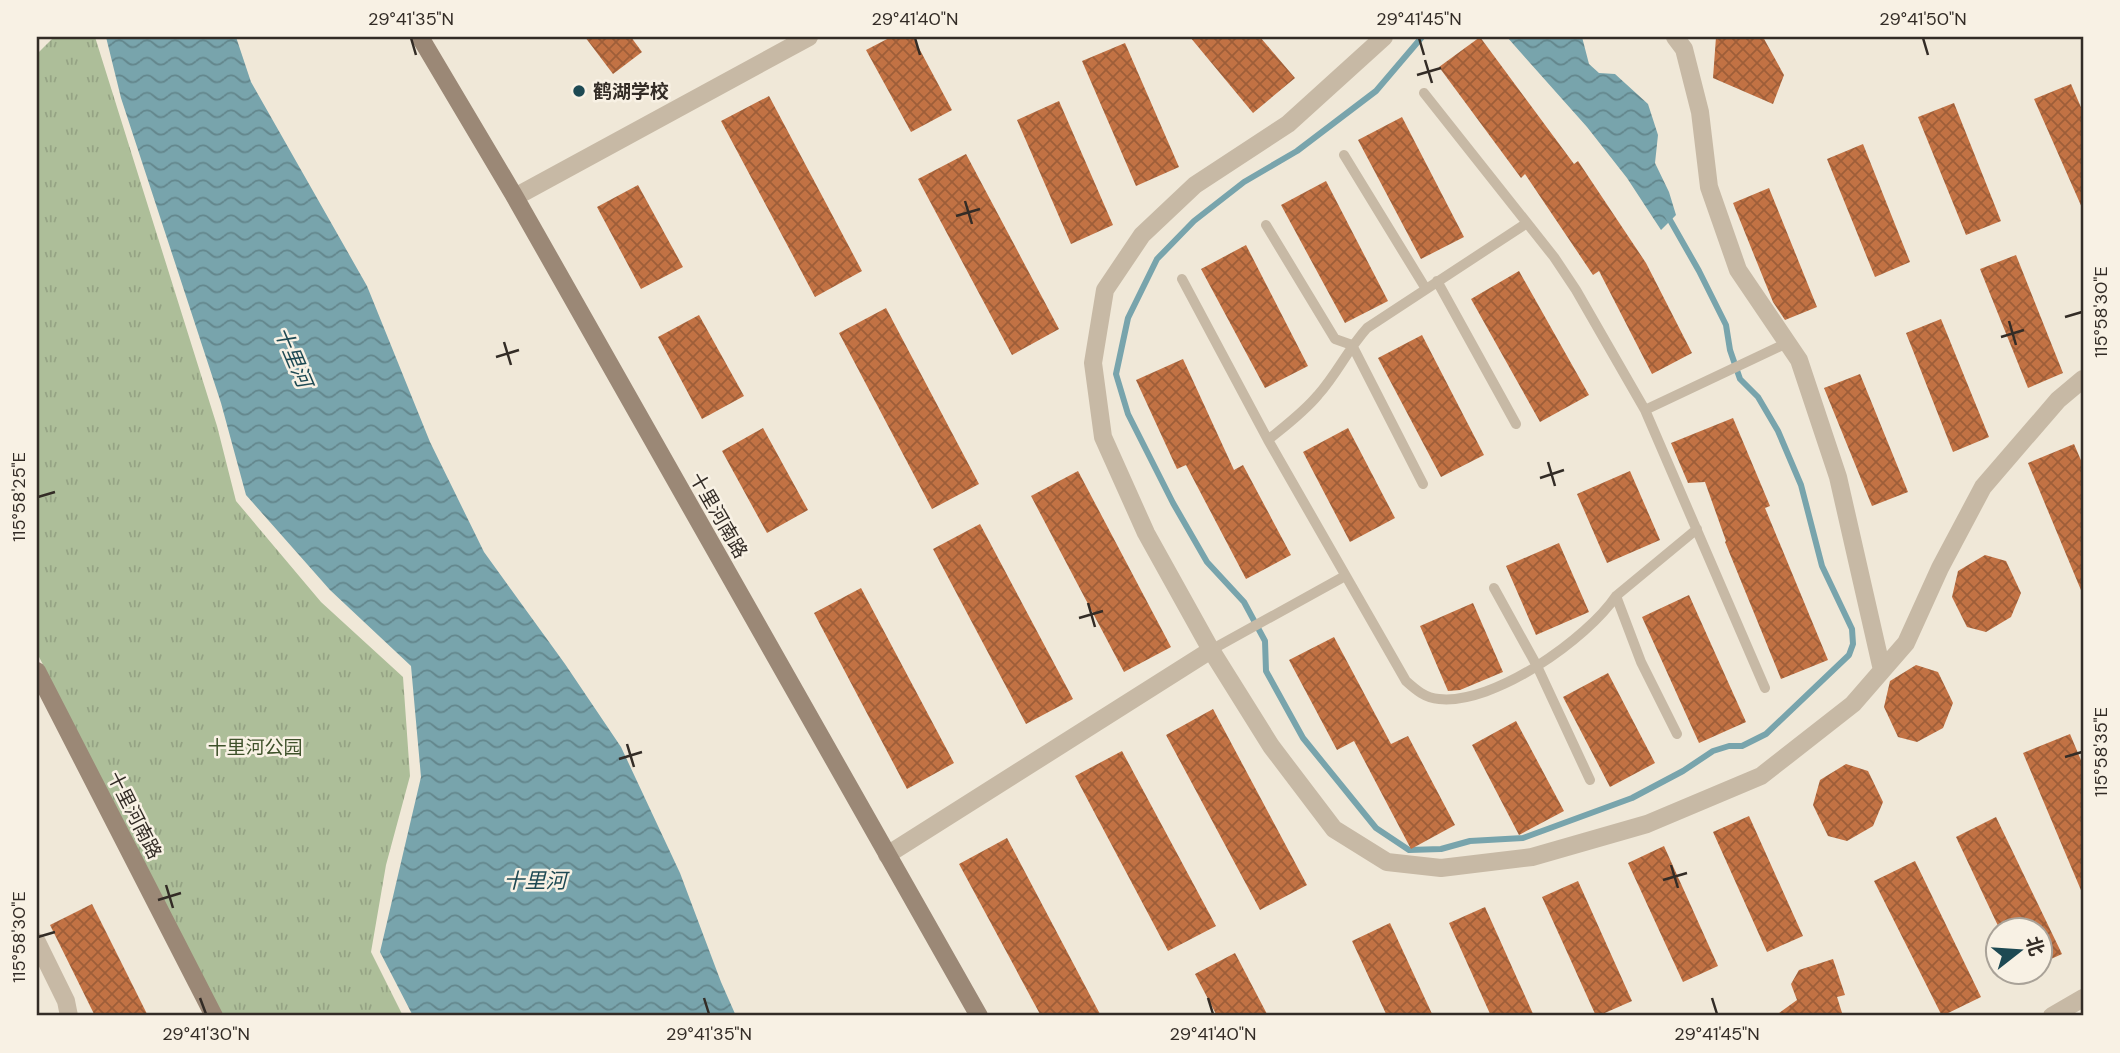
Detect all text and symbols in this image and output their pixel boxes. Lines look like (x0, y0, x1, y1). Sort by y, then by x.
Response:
text: 29°41'35"N (368, 7, 454, 31)
text: 29°41'40"N (871, 7, 959, 31)
text: 29°41'45"N (1376, 7, 1462, 31)
text: 29°41'50"N (1879, 7, 1967, 31)
place label: 鹤湖学校 (593, 79, 669, 104)
marker: 鹤湖学校 (571, 83, 587, 99)
text: 115°58'30"E (2089, 266, 2113, 358)
water label: 十里河 (268, 323, 320, 395)
text: 115°58'25"E (7, 452, 31, 542)
street label: 十里河南路 (684, 468, 753, 563)
text: 115°58'35"E (2089, 707, 2113, 797)
park label: 十里河公园 (207, 735, 303, 760)
street label: 十里河南路 (102, 767, 167, 863)
water label: 十里河 (504, 867, 570, 895)
text: 115°58'30"E (7, 891, 31, 983)
north arrow (1983, 916, 2054, 986)
text: 北 (2020, 933, 2050, 959)
text: 29°41'30"N (162, 1022, 250, 1046)
text: 29°41'35"N (666, 1022, 752, 1046)
text: 29°41'40"N (1169, 1022, 1257, 1046)
text: 29°41'45"N (1674, 1022, 1760, 1046)

